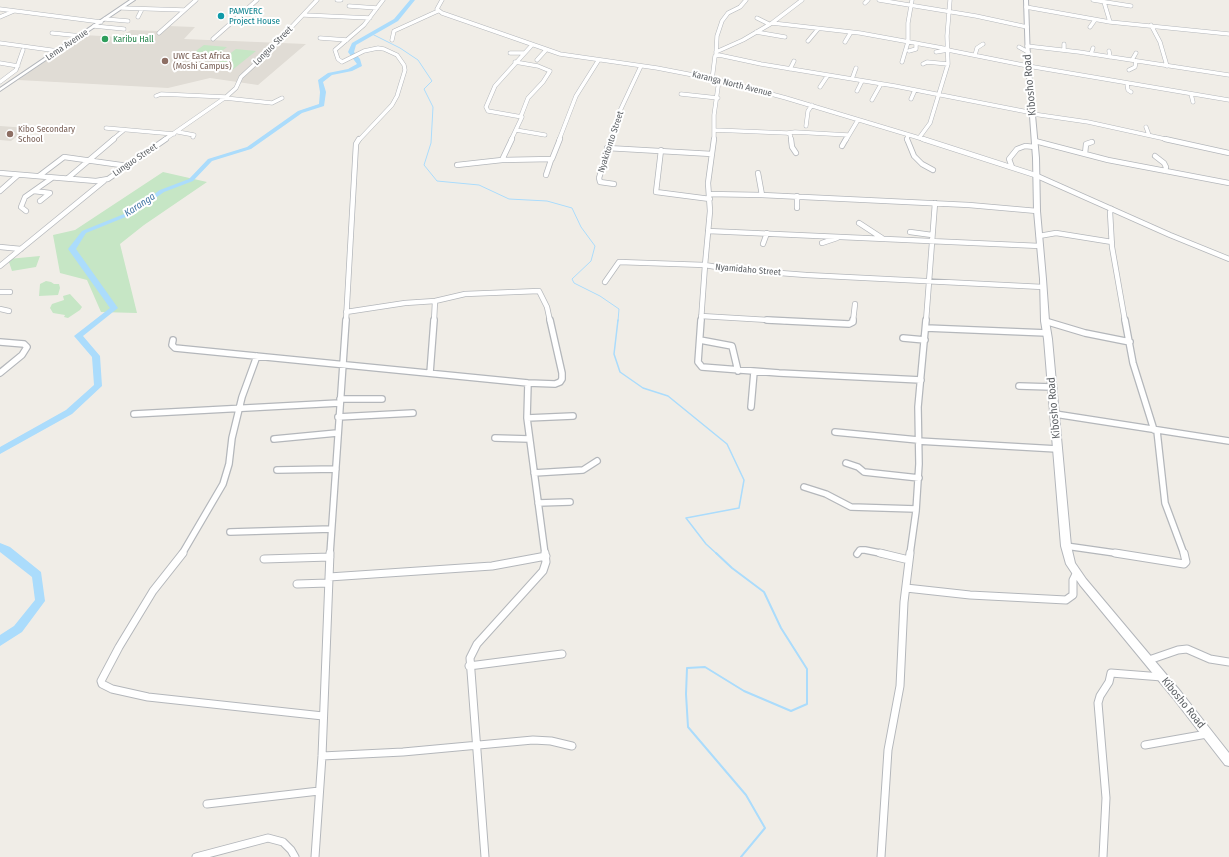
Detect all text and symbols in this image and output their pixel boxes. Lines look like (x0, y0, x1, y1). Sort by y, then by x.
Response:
place label: PAMVERC Project House (229, 6, 280, 27)
marker: PAMVERC Project House (216, 11, 226, 21)
street label: Longuo Street (251, 24, 295, 68)
street label: Lema Avenue (44, 27, 90, 63)
marker: Karibu Hall (100, 34, 110, 44)
place label: Karibu Hall (113, 34, 154, 44)
place label: UWC East Africa (Moshi Campus) (173, 51, 232, 72)
street label: Kibosho Road (1021, 54, 1039, 116)
marker: UWC East Africa (Moshi Campus) (160, 56, 170, 66)
street label: Karanga North Avenue (691, 69, 773, 99)
street label: Nyakitonto Street (596, 110, 626, 174)
place label: Kibo Secondary School (18, 124, 75, 145)
marker: Kibo Secondary School (5, 129, 15, 139)
street label: Lunguo Street (111, 141, 159, 179)
water label: Karanga (122, 191, 158, 219)
street label: Nyamidaho Street (715, 262, 781, 278)
street label: Kibosho Road (1045, 377, 1063, 439)
street label: Kibosho Road (1158, 675, 1208, 731)

